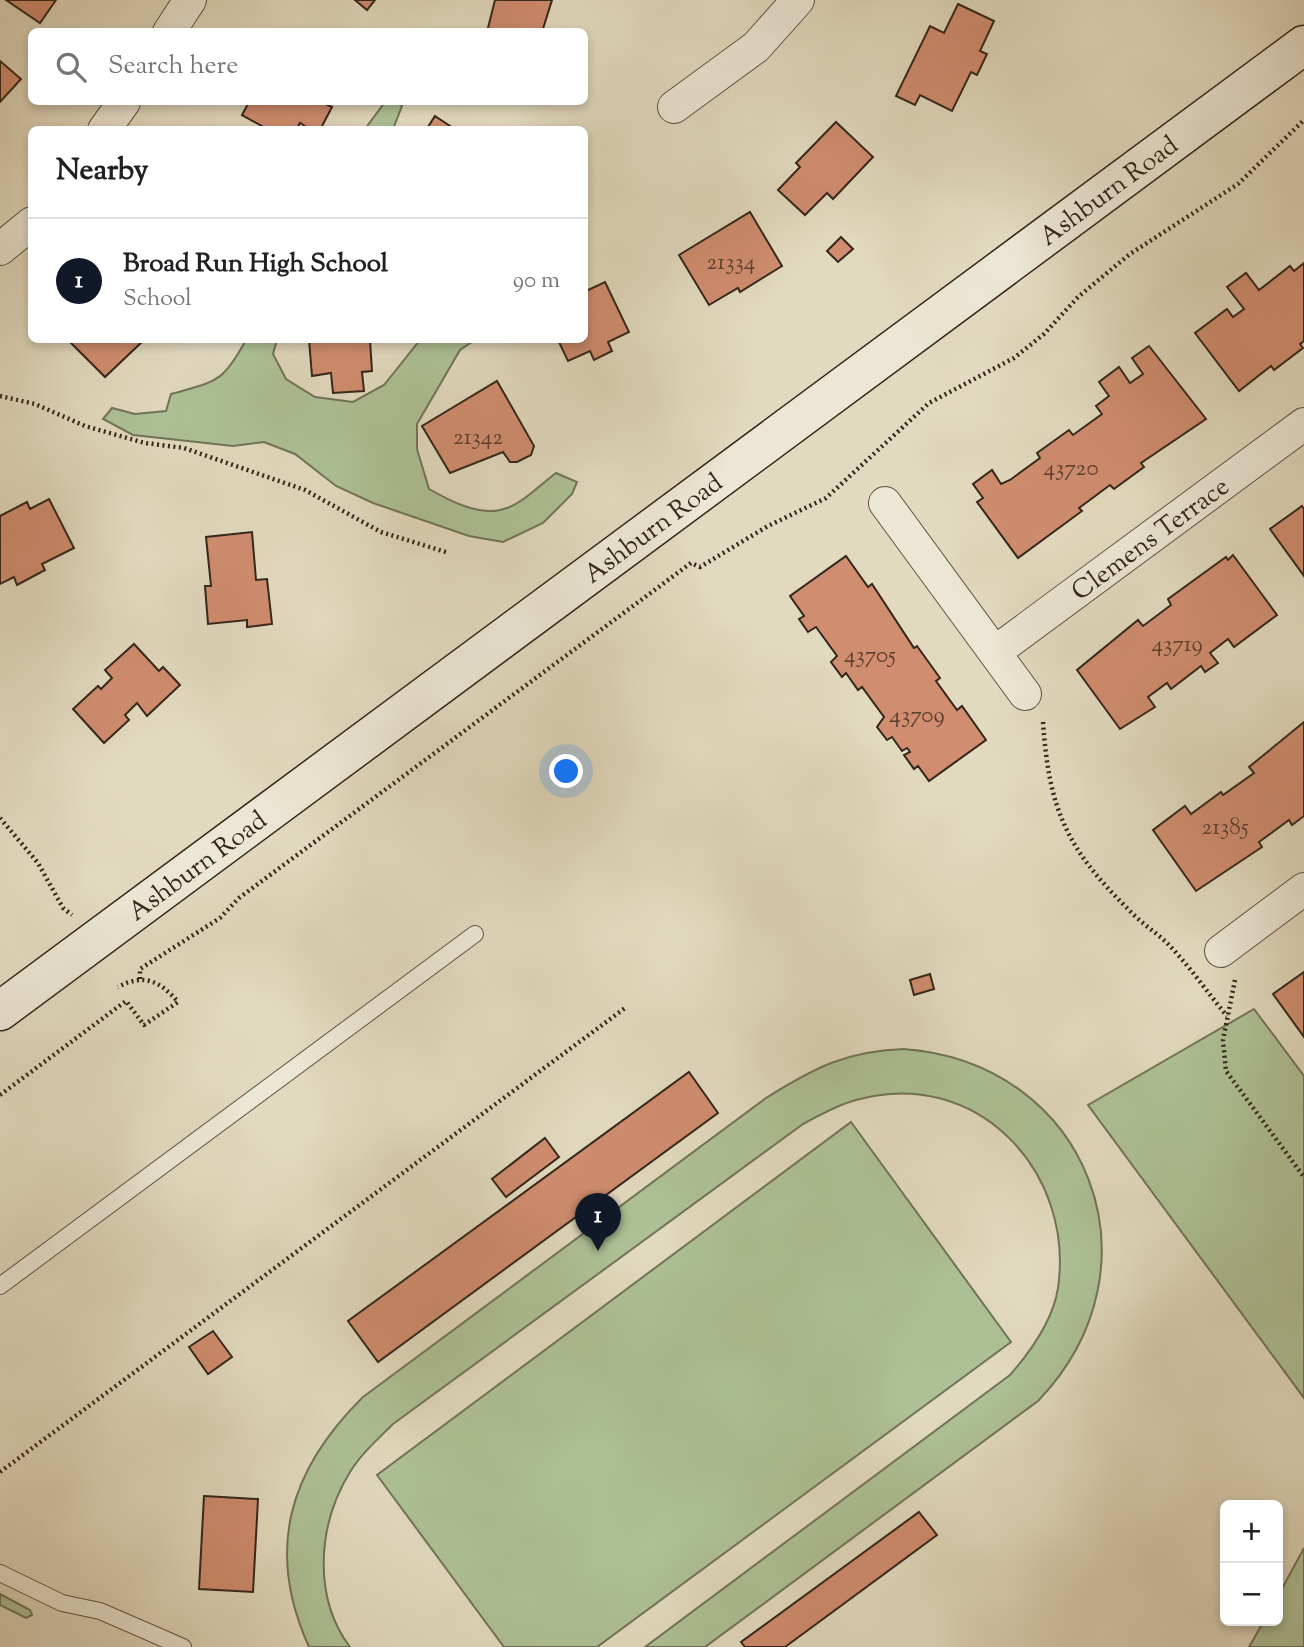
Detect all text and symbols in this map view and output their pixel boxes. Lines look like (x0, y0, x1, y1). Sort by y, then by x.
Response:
search box (28, 28, 588, 105)
icon: search (52, 48, 90, 86)
text: Search here (108, 48, 238, 85)
street label: Ashburn Road (1032, 128, 1187, 256)
text: Nearby (56, 150, 148, 193)
text: Broad Run High School (123, 246, 388, 283)
house number: 21334 (707, 247, 755, 280)
text: 1 (75, 265, 83, 298)
text: 90 m (513, 265, 560, 298)
text: School (123, 283, 192, 316)
house number: 21342 (453, 422, 503, 455)
house number: 43720 (1043, 453, 1099, 486)
street label: Ashburn Road (577, 466, 731, 594)
street label: Clemens Terrace (1064, 469, 1238, 611)
house number: 43719 (1151, 629, 1203, 662)
house number: 43705 (844, 640, 896, 673)
house number: 43709 (889, 700, 945, 733)
your location (549, 754, 583, 788)
street label: Ashburn Road (121, 803, 276, 931)
house number: 21385 (1201, 812, 1249, 845)
pin: 1 (575, 1193, 621, 1251)
map controls (1220, 1500, 1283, 1626)
button: + (1220, 1500, 1283, 1563)
button: − (1220, 1563, 1283, 1626)

